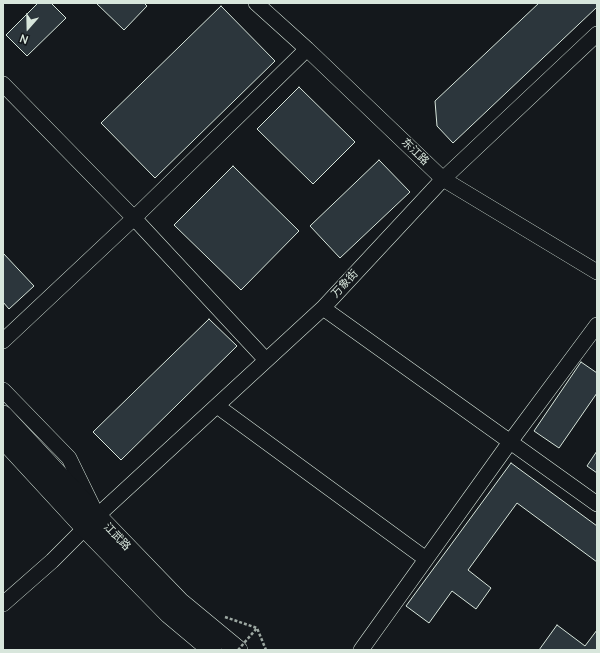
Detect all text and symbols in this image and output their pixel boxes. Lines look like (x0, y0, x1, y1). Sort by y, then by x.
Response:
north arrow (8, 8, 48, 48)
text: N (17, 31, 30, 48)
street label: 东江路 (399, 136, 431, 168)
street label: 万象街 (329, 267, 361, 301)
street label: 江武路 (101, 521, 133, 553)

